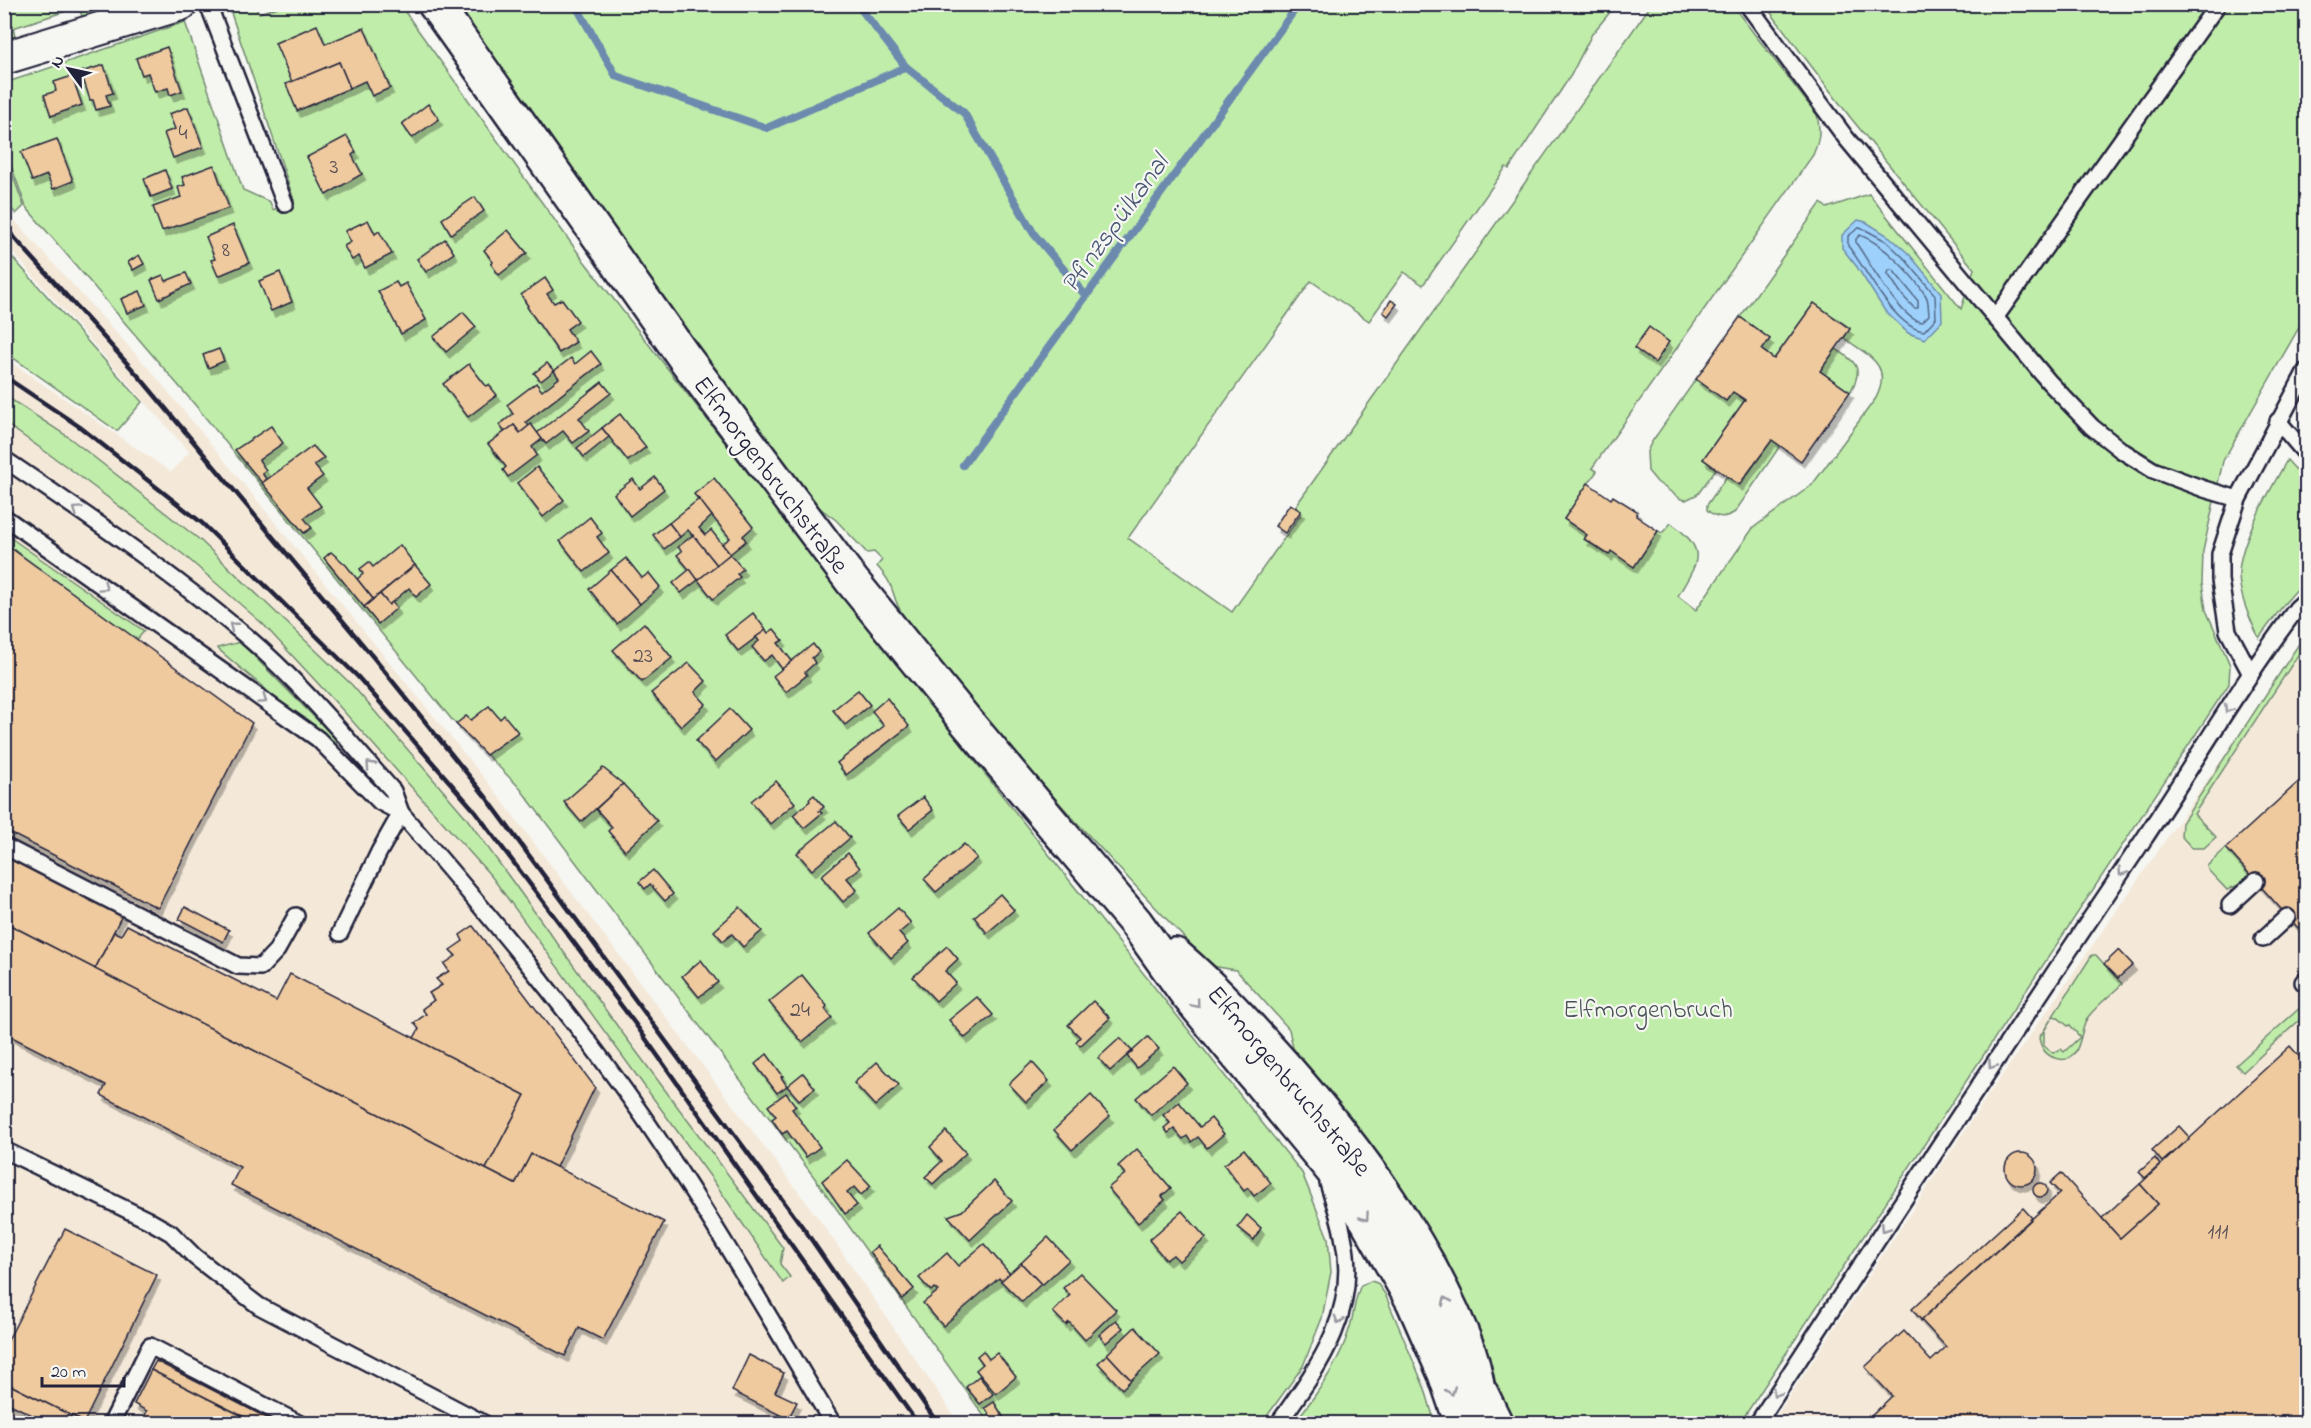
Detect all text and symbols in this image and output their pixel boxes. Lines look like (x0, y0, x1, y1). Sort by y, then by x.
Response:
north arrow (39, 39, 99, 99)
text: N (45, 51, 71, 73)
house number: 4 (178, 118, 188, 150)
water label: Pfinzspülkanal (1052, 144, 1182, 302)
house number: 3 (329, 152, 339, 184)
house number: 8 (222, 235, 230, 267)
street label: Elfmorgenbruchstraße (682, 369, 857, 583)
one-way arrow (72, 506, 83, 517)
one-way arrow (97, 580, 108, 591)
one-way arrow (229, 622, 240, 633)
house number: 23 (633, 641, 653, 673)
one-way arrow (256, 693, 267, 704)
one-way arrow (2224, 702, 2235, 713)
one-way arrow (366, 761, 377, 772)
one-way arrow (2118, 865, 2129, 876)
street label: Elfmorgenbruchstraße (1196, 978, 1379, 1186)
park label: Elfmorgenbruch (1563, 992, 1733, 1030)
house number: 24 (790, 995, 810, 1027)
one-way arrow (1189, 997, 1200, 1008)
one-way arrow (1988, 1058, 1999, 1069)
one-way arrow (1358, 1210, 1369, 1221)
house number: 111 (2208, 1217, 2229, 1249)
one-way arrow (1881, 1221, 1892, 1232)
one-way arrow (1441, 1296, 1453, 1307)
one-way arrow (1334, 1314, 1346, 1325)
scale bar (42, 1350, 124, 1388)
text: 20 m (51, 1360, 86, 1386)
one-way arrow (1444, 1385, 1456, 1396)
one-way arrow (1773, 1387, 1784, 1398)

